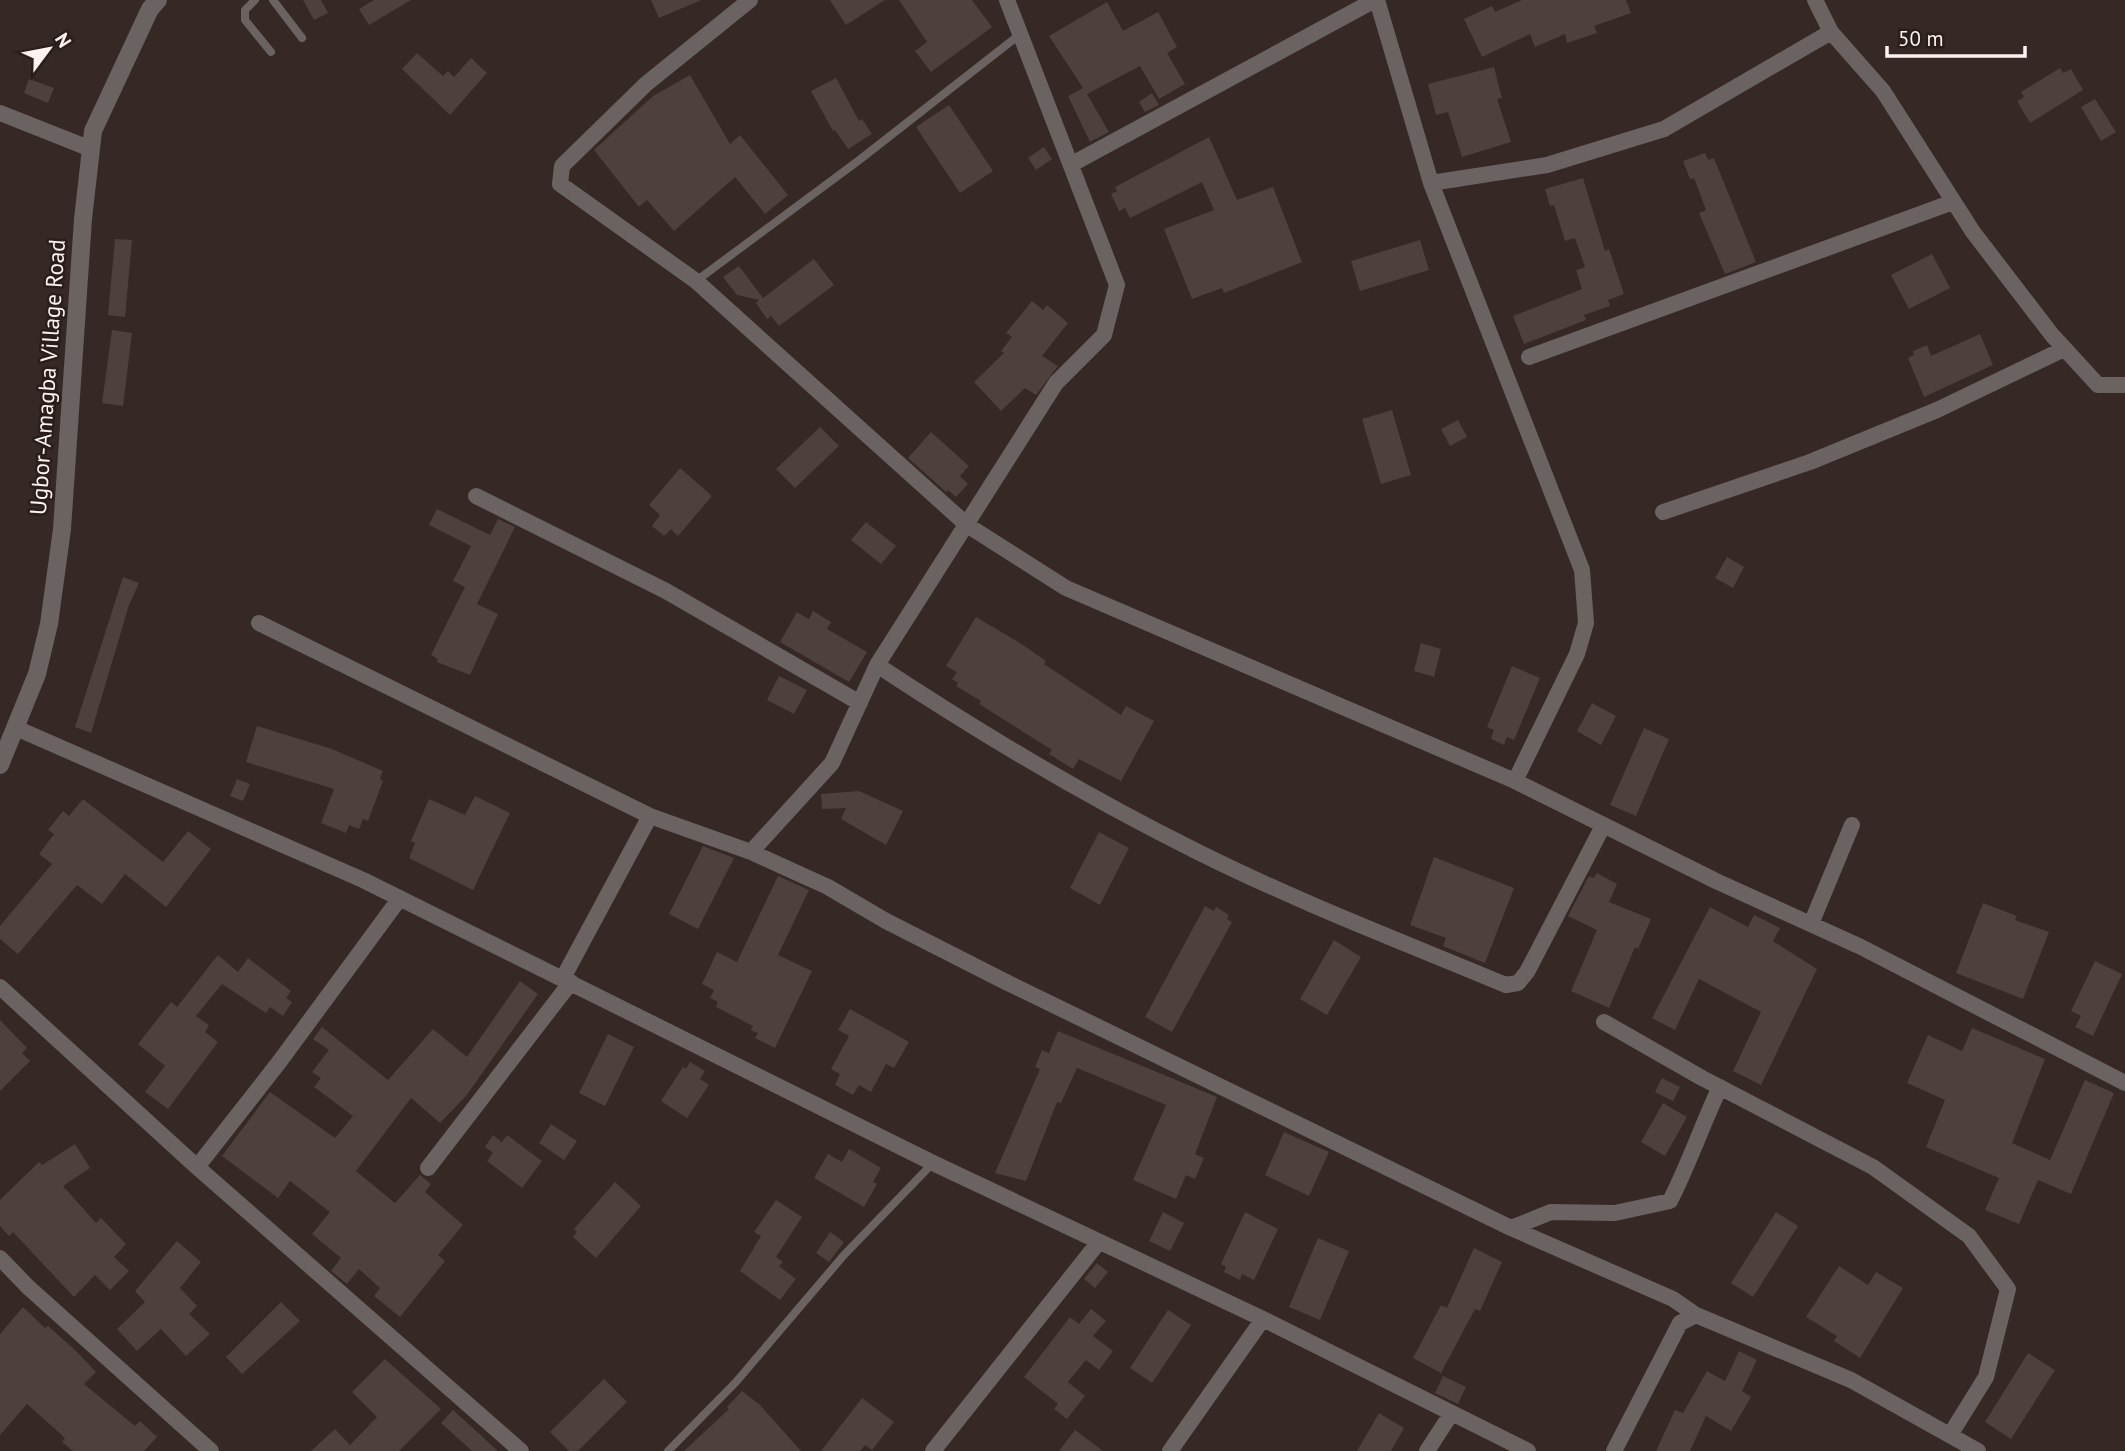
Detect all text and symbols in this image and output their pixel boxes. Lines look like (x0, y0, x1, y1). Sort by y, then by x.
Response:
north arrow (14, 14, 84, 84)
scale bar (1887, 14, 2025, 58)
text: 50 m (1898, 25, 1944, 52)
text: N (50, 28, 77, 52)
street label: Ugbor-Amagba Village Road (23, 238, 71, 516)

